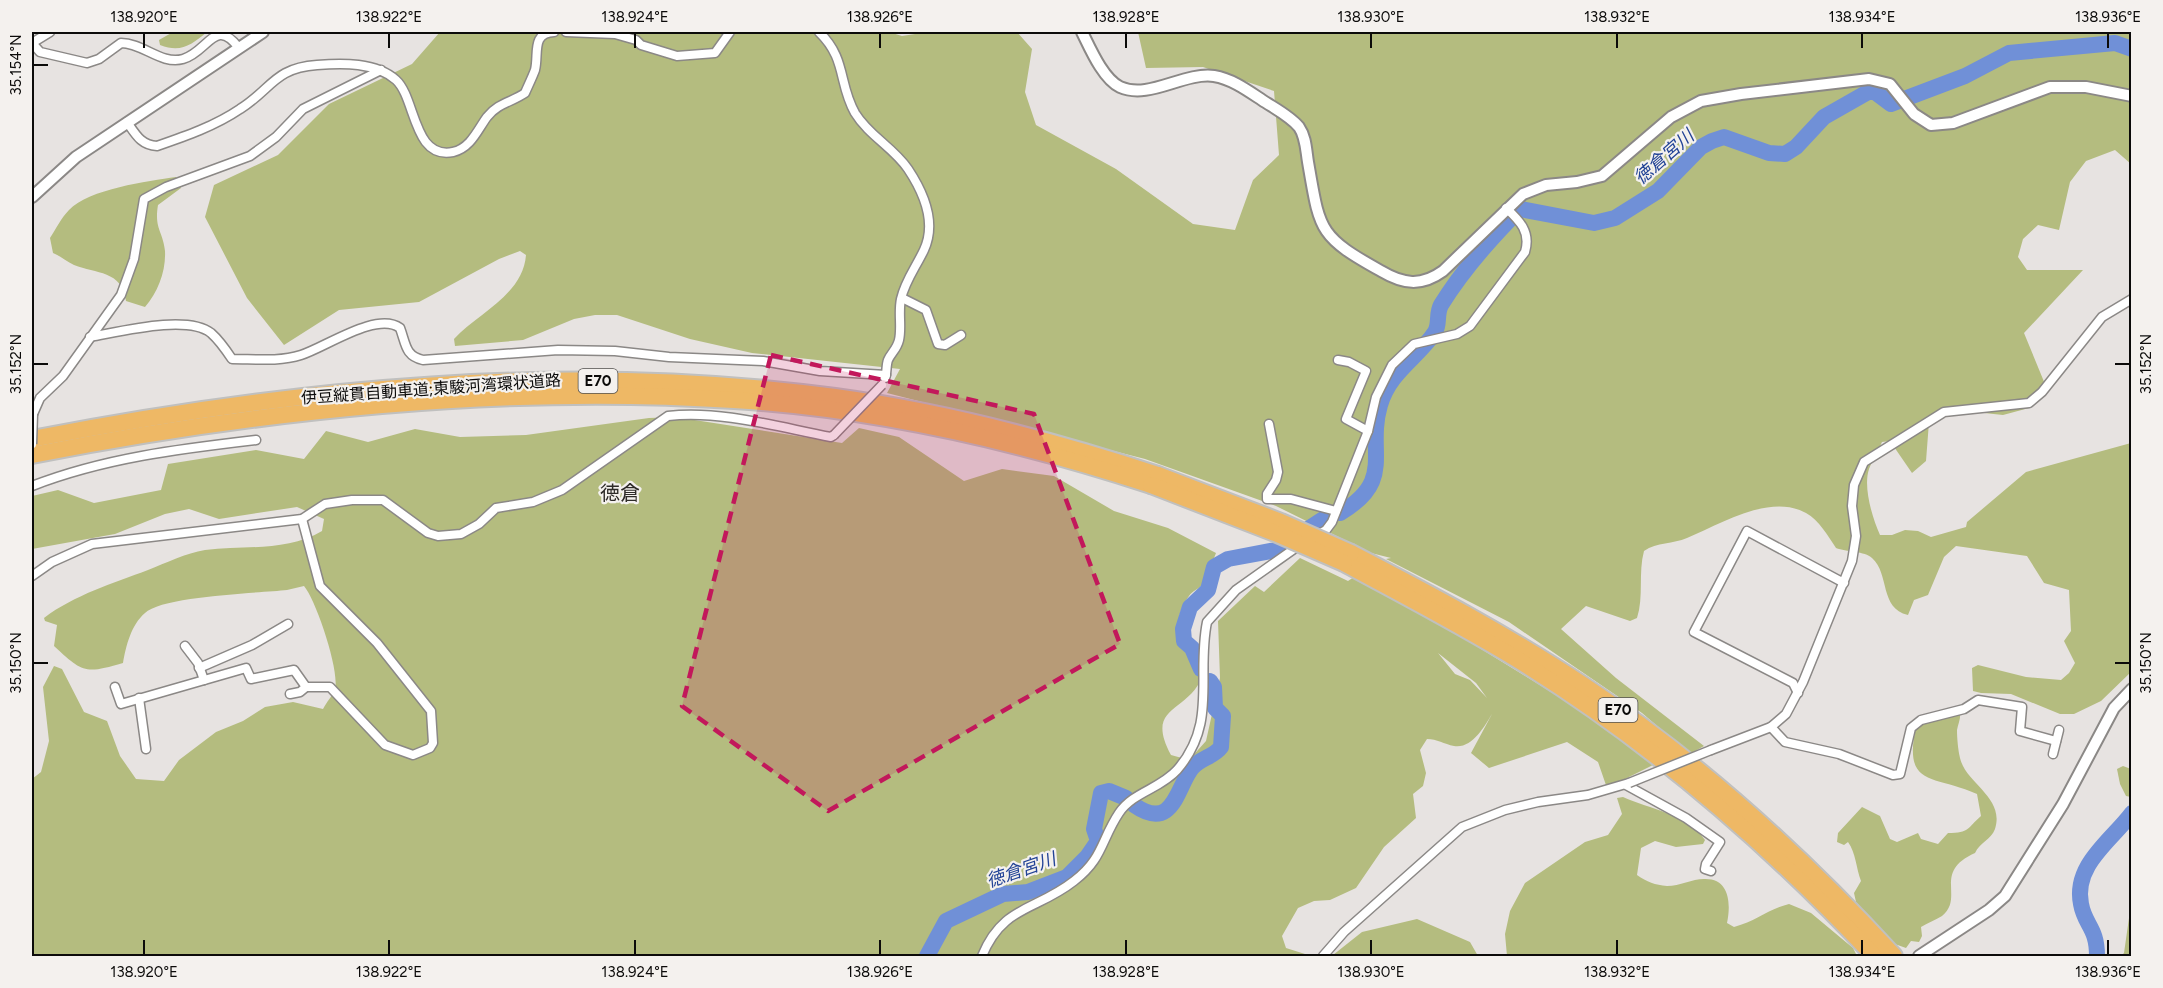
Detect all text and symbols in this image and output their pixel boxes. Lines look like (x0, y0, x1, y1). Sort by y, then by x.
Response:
text: 138.920°E (110, 8, 178, 26)
text: 138.922°E (356, 8, 422, 26)
text: 138.924°E (601, 8, 669, 26)
text: 138.926°E (847, 8, 913, 26)
text: 138.928°E (1092, 8, 1160, 26)
text: 138.930°E (1337, 8, 1405, 26)
text: 138.932°E (1584, 8, 1650, 26)
text: 138.934°E (1828, 8, 1896, 26)
text: 138.936°E (2075, 8, 2141, 26)
text: 35.154°N (7, 34, 25, 96)
water label: 徳倉宮川 (1630, 124, 1700, 189)
text: 35.152°N (7, 334, 25, 394)
text: 35.152°N (2137, 334, 2155, 394)
road number: E70 (578, 369, 618, 393)
street label: 伊豆縦貫自動車道;東駿河湾環状道路 (301, 370, 561, 408)
district label: 徳倉 (600, 481, 640, 505)
text: 35.150°N (7, 632, 25, 694)
text: 35.150°N (2137, 632, 2155, 694)
road number: E70 (1598, 698, 1638, 722)
water label: 徳倉宮川 (983, 847, 1061, 892)
text: 138.920°E (110, 963, 178, 981)
text: 138.922°E (356, 963, 422, 981)
text: 138.924°E (601, 963, 669, 981)
text: 138.926°E (847, 963, 913, 981)
text: 138.928°E (1092, 963, 1160, 981)
text: 138.930°E (1337, 963, 1405, 981)
text: 138.932°E (1584, 963, 1650, 981)
text: 138.934°E (1828, 963, 1896, 981)
text: 138.936°E (2075, 963, 2141, 981)

